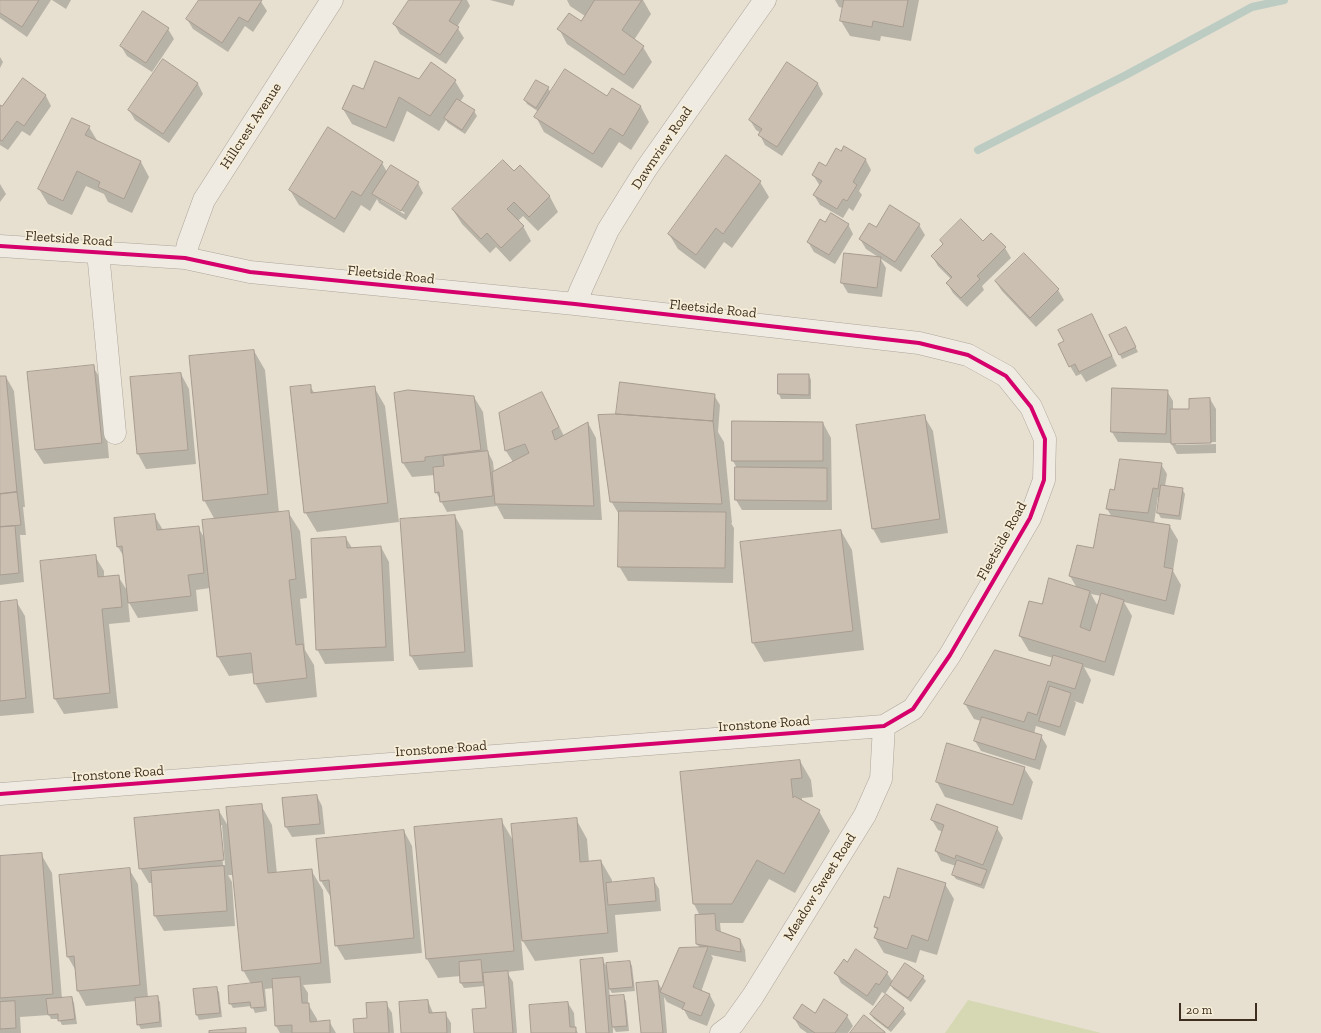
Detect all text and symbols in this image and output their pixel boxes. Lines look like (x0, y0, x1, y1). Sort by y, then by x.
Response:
street label: Hillcrest Avenue (217, 80, 285, 172)
street label: Dawnview Road (628, 103, 696, 193)
street label: Fleetside Road (25, 228, 113, 250)
street label: Fleetside Road (347, 262, 435, 288)
street label: Fleetside Road (669, 296, 757, 322)
street label: Fleetside Road (973, 499, 1031, 583)
street label: Ironstone Road (718, 712, 810, 736)
street label: Ironstone Road (395, 737, 487, 761)
street label: Ironstone Road (72, 762, 164, 786)
street label: Meadow Sweet Road (780, 830, 860, 944)
scale bar (1181, 995, 1259, 1021)
text: 20 m (1186, 1003, 1212, 1017)

